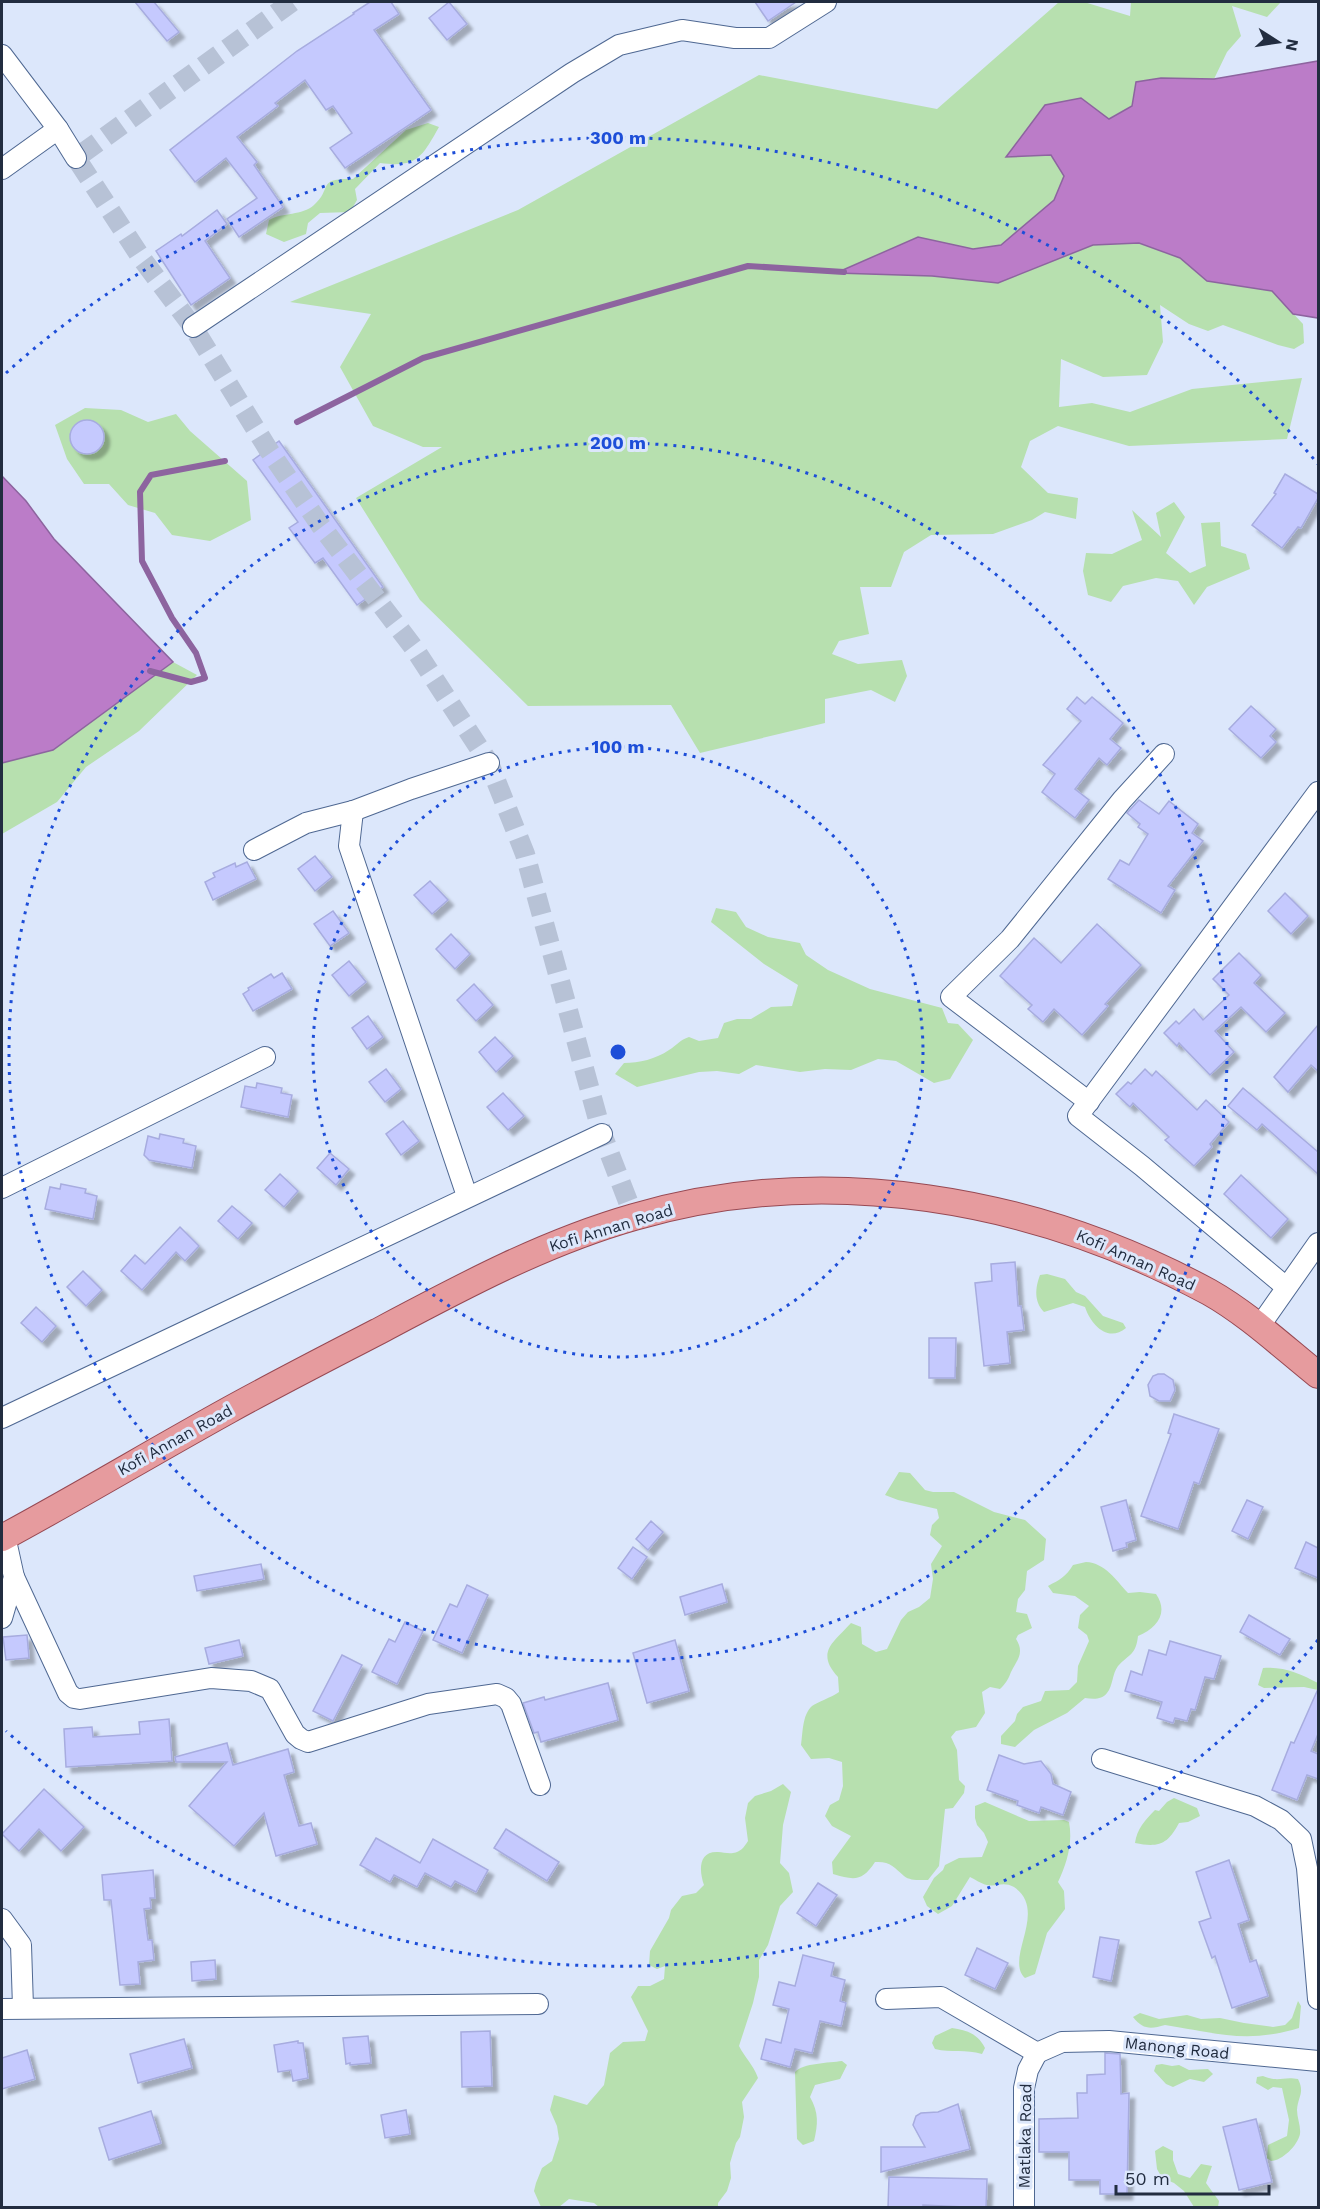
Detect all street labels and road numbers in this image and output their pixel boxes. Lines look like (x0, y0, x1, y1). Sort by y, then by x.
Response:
street label: Kofi Annan Road (547, 1200, 675, 1256)
street label: Kofi Annan Road (1073, 1225, 1199, 1295)
street label: Kofi Annan Road (114, 1401, 236, 1479)
street label: Manong Road (1124, 2033, 1230, 2063)
street label: Matlaka Road (1015, 2083, 1035, 2189)

